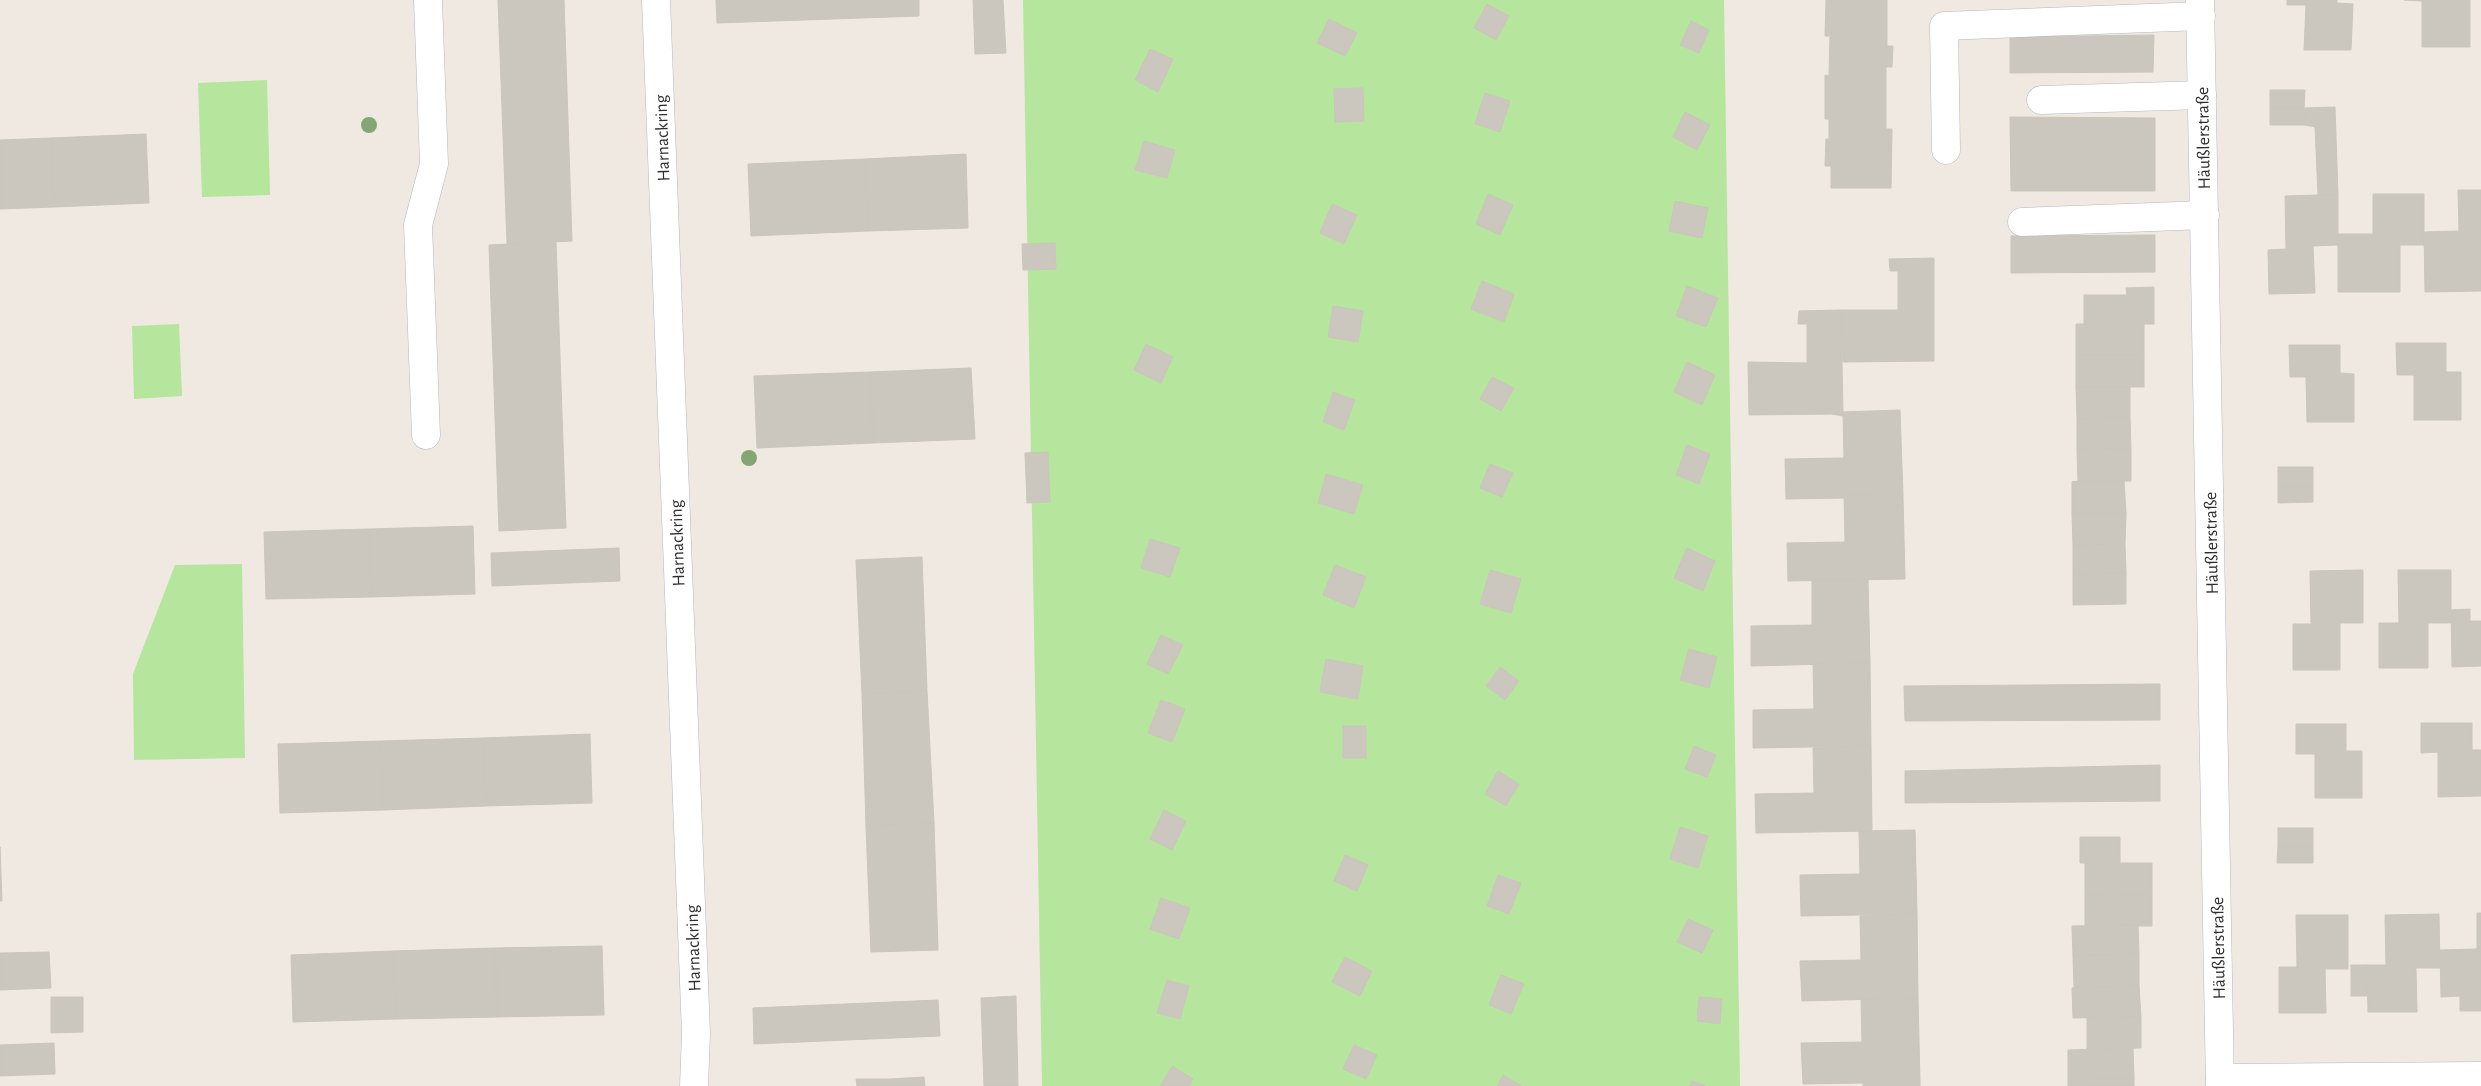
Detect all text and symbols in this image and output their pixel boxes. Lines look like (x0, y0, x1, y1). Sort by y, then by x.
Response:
street label: Häußlerstraße (2194, 87, 2214, 189)
street label: Harnackring (652, 94, 674, 182)
street label: Häußlerstraße (2202, 492, 2222, 594)
street label: Harnackring (667, 499, 689, 587)
street label: Häußlerstraße (2209, 897, 2229, 999)
street label: Harnackring (683, 904, 705, 992)

